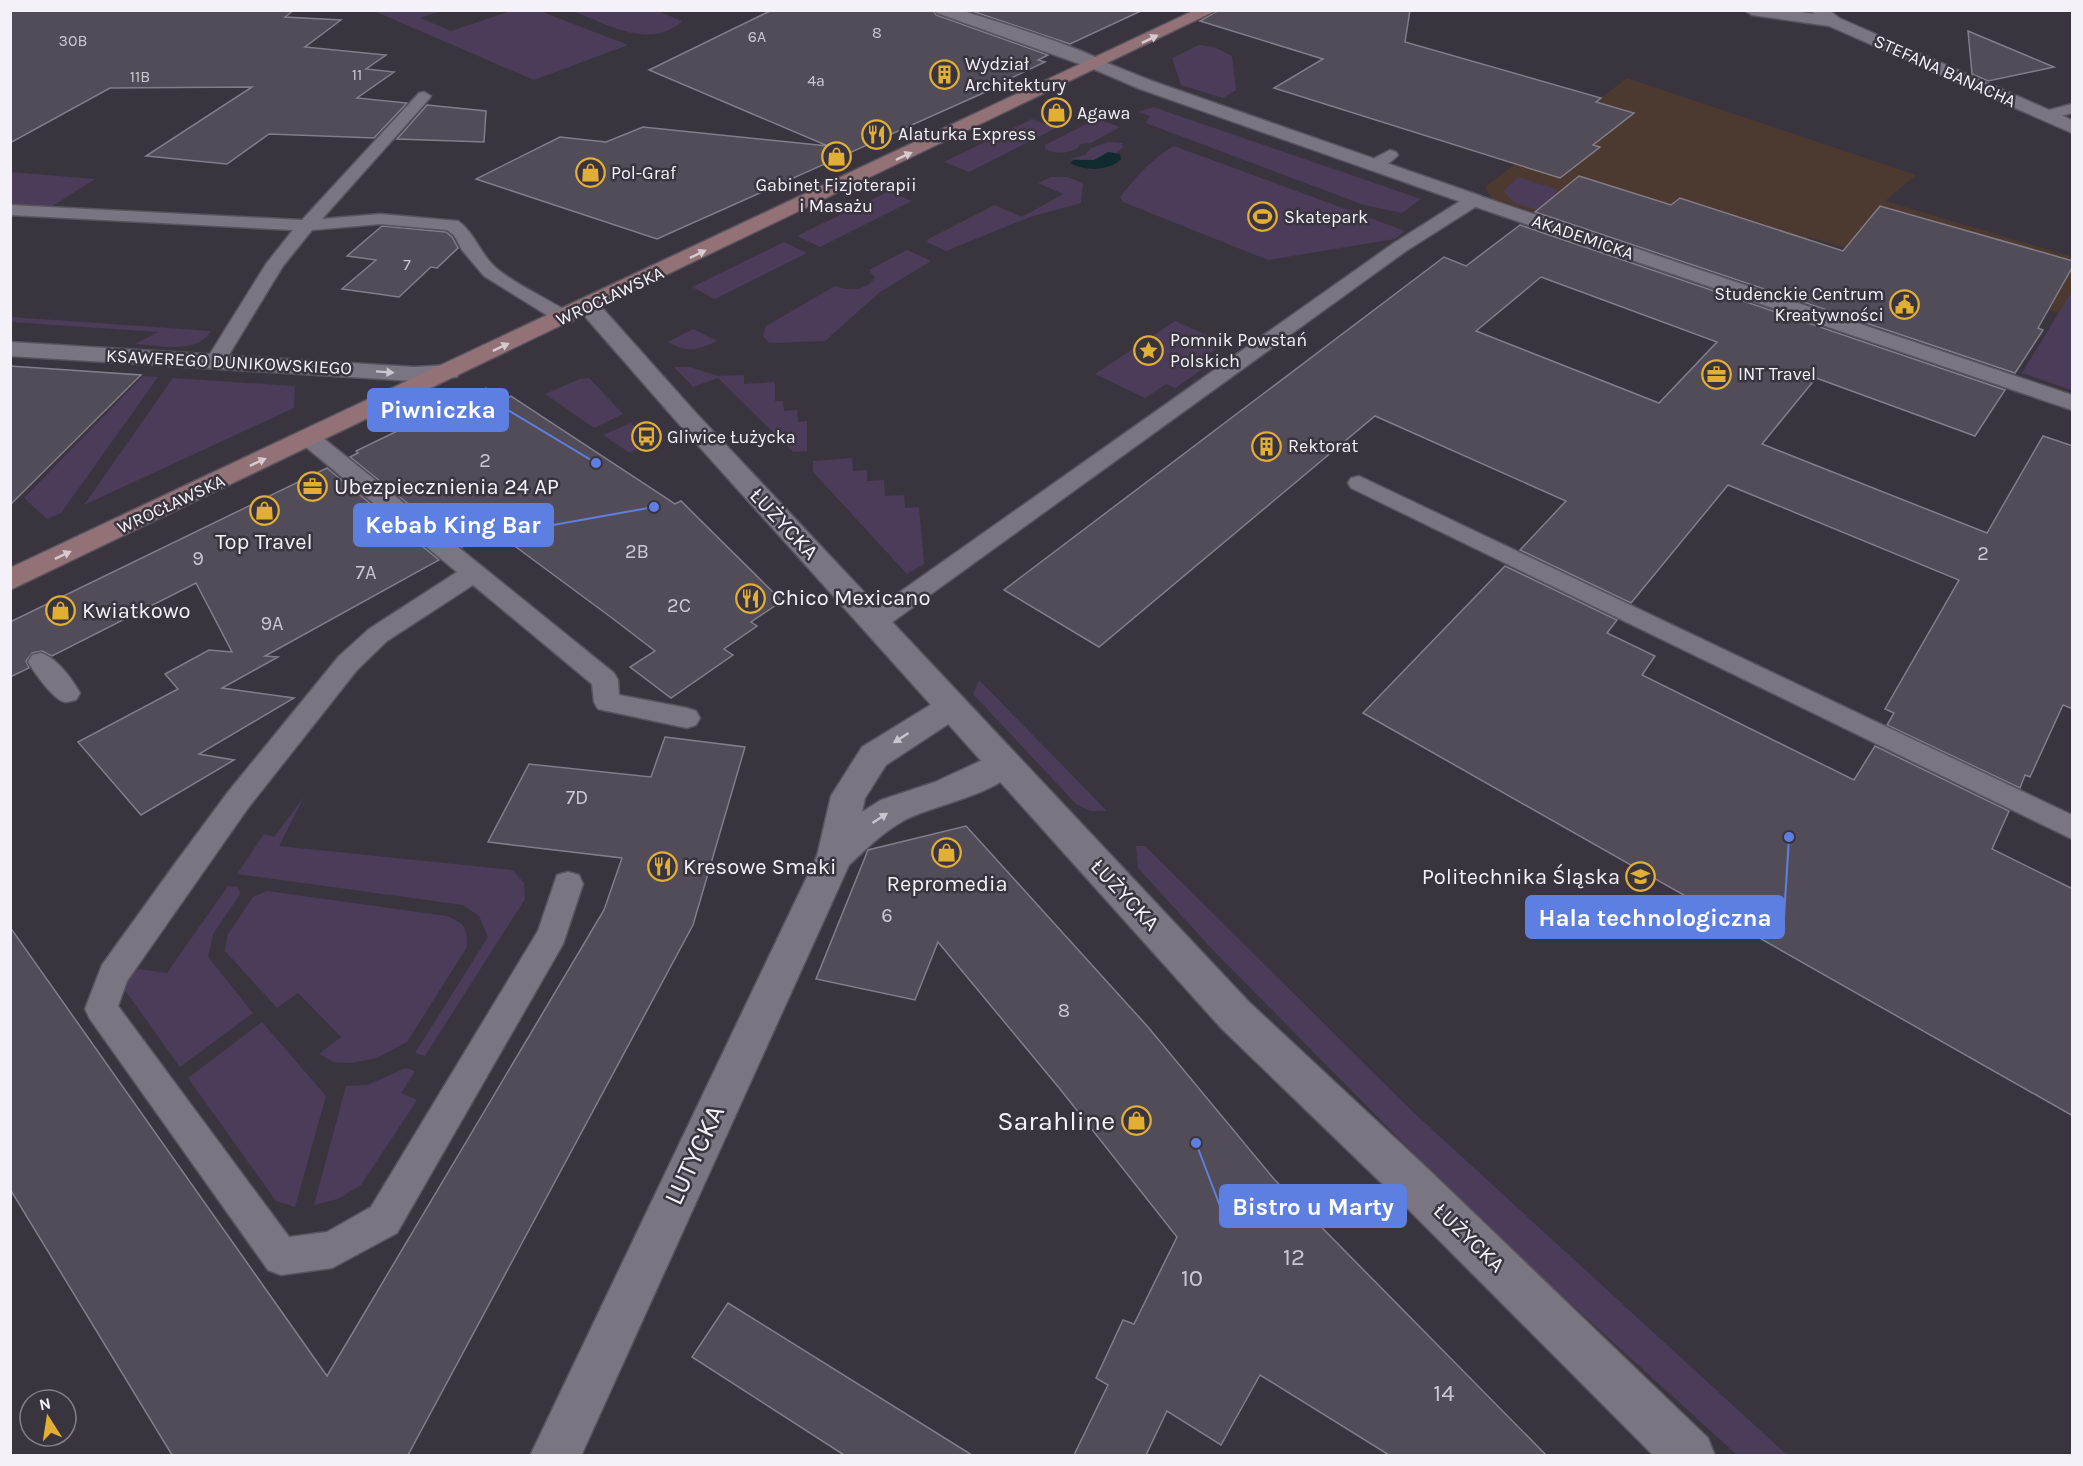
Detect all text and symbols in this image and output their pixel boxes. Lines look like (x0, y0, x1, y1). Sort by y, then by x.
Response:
house number: 8 (872, 23, 882, 42)
house number: 6A (748, 27, 766, 46)
street label: STEFANA BANACHA (1871, 30, 2019, 112)
house number: 30B (59, 31, 87, 50)
one-way arrow (1141, 34, 1158, 43)
place label: Wydział Architektury (965, 53, 1067, 96)
building icon: Wydział Architektury (928, 58, 960, 90)
house number: 11 (352, 65, 362, 84)
house number: 11B (130, 67, 150, 86)
house number: 4a (807, 71, 825, 90)
shop icon: Agawa (1040, 97, 1072, 129)
place label: Agawa (1077, 102, 1130, 124)
restaurant icon: Alaturka Express (861, 118, 893, 150)
place label: Alaturka Express (898, 123, 1036, 145)
shop icon: Gabinet Fizjoterapii i Masażu (820, 140, 852, 172)
one-way arrow (896, 151, 913, 160)
shop icon: Pol-Graf (574, 157, 606, 189)
place label: Pol-Graf (611, 162, 677, 184)
place label: Gabinet Fizjoterapii i Masażu (755, 174, 917, 217)
sports icon: Skatepark (1247, 201, 1279, 233)
place label: Skatepark (1284, 206, 1368, 228)
street label: AKADEMICKA (1529, 209, 1637, 265)
one-way arrow (690, 250, 707, 259)
house number: 7 (403, 255, 411, 274)
street label: WROCŁAWSKA (553, 261, 667, 331)
place label: Studenckie Centrum Kreatywności (1714, 283, 1884, 326)
public building icon: Studenckie Centrum Kreatywności (1889, 288, 1921, 320)
place label: Pomnik Powstań Polskich (1170, 329, 1307, 372)
place icon: Pomnik Powstań Polskich (1133, 334, 1165, 366)
one-way arrow (493, 343, 510, 352)
street label: KSAWEREGO DUNIKOWSKIEGO (105, 345, 353, 379)
office icon: INT Travel (1701, 358, 1733, 390)
place label: INT Travel (1738, 363, 1816, 385)
one-way arrow (376, 367, 395, 377)
callout: Piwniczka (368, 389, 508, 431)
text: Piwniczka (380, 396, 496, 424)
bus stop icon: Gliwice Łużycka (630, 421, 662, 453)
place label: Gliwice Łużycka (667, 426, 796, 448)
building icon: Rektorat (1251, 430, 1283, 462)
place label: Rektorat (1288, 435, 1358, 457)
house number: 2 (479, 449, 491, 472)
one-way arrow (250, 458, 267, 467)
street label: WROCŁAWSKA (114, 469, 228, 539)
office icon: Ubezpiecznienia 24 AP (297, 471, 329, 503)
place label: Ubezpiecznienia 24 AP (334, 474, 559, 500)
street label: ŁUŻYCKA (744, 483, 824, 566)
shop icon: Top Travel (248, 494, 280, 526)
callout: Kebab King Bar (354, 504, 553, 546)
text: Kebab King Bar (365, 511, 541, 539)
place label: Top Travel (215, 529, 313, 555)
house number: 2B (625, 540, 649, 563)
house number: 2 (1977, 542, 1989, 565)
house number: 9 (192, 547, 204, 570)
one-way arrow (55, 551, 72, 560)
house number: 7A (356, 561, 376, 584)
restaurant icon: Chico Mexicano (735, 582, 767, 614)
place label: Chico Mexicano (772, 585, 930, 611)
house number: 2C (667, 594, 691, 617)
shop icon: Kwiatkowo (45, 595, 77, 627)
place label: Kwiatkowo (82, 598, 191, 624)
house number: 9A (260, 612, 284, 635)
one-way arrow (893, 732, 909, 743)
house number: 7D (566, 786, 588, 809)
one-way arrow (872, 813, 888, 824)
shop icon: Repromedia (931, 836, 963, 868)
restaurant icon: Kresowe Smaki (646, 851, 678, 883)
place label: Kresowe Smaki (683, 854, 837, 880)
street label: ŁUŻYCKA (1085, 854, 1165, 937)
school or university icon: Politechnika Śląska (1625, 861, 1657, 893)
place label: Politechnika Śląska (1422, 863, 1620, 890)
place label: Repromedia (886, 871, 1008, 897)
callout: Hala technologiczna (1526, 896, 1784, 938)
house number: 6 (881, 904, 893, 927)
text: Hala technologiczna (1538, 904, 1772, 932)
house number: 8 (1058, 999, 1070, 1022)
street label: LUTYCKA (657, 1100, 731, 1210)
place label: Sarahline (997, 1105, 1115, 1137)
shop icon: Sarahline (1120, 1105, 1152, 1137)
callout: Bistro u Marty (1220, 1185, 1406, 1227)
text: Bistro u Marty (1232, 1193, 1394, 1221)
street label: ŁUŻYCKA (1428, 1198, 1510, 1278)
house number: 12 (1283, 1243, 1305, 1271)
house number: 10 (1181, 1264, 1203, 1292)
house number: 14 (1433, 1379, 1455, 1407)
north arrow (18, 1388, 78, 1448)
text: N (37, 1393, 53, 1414)

